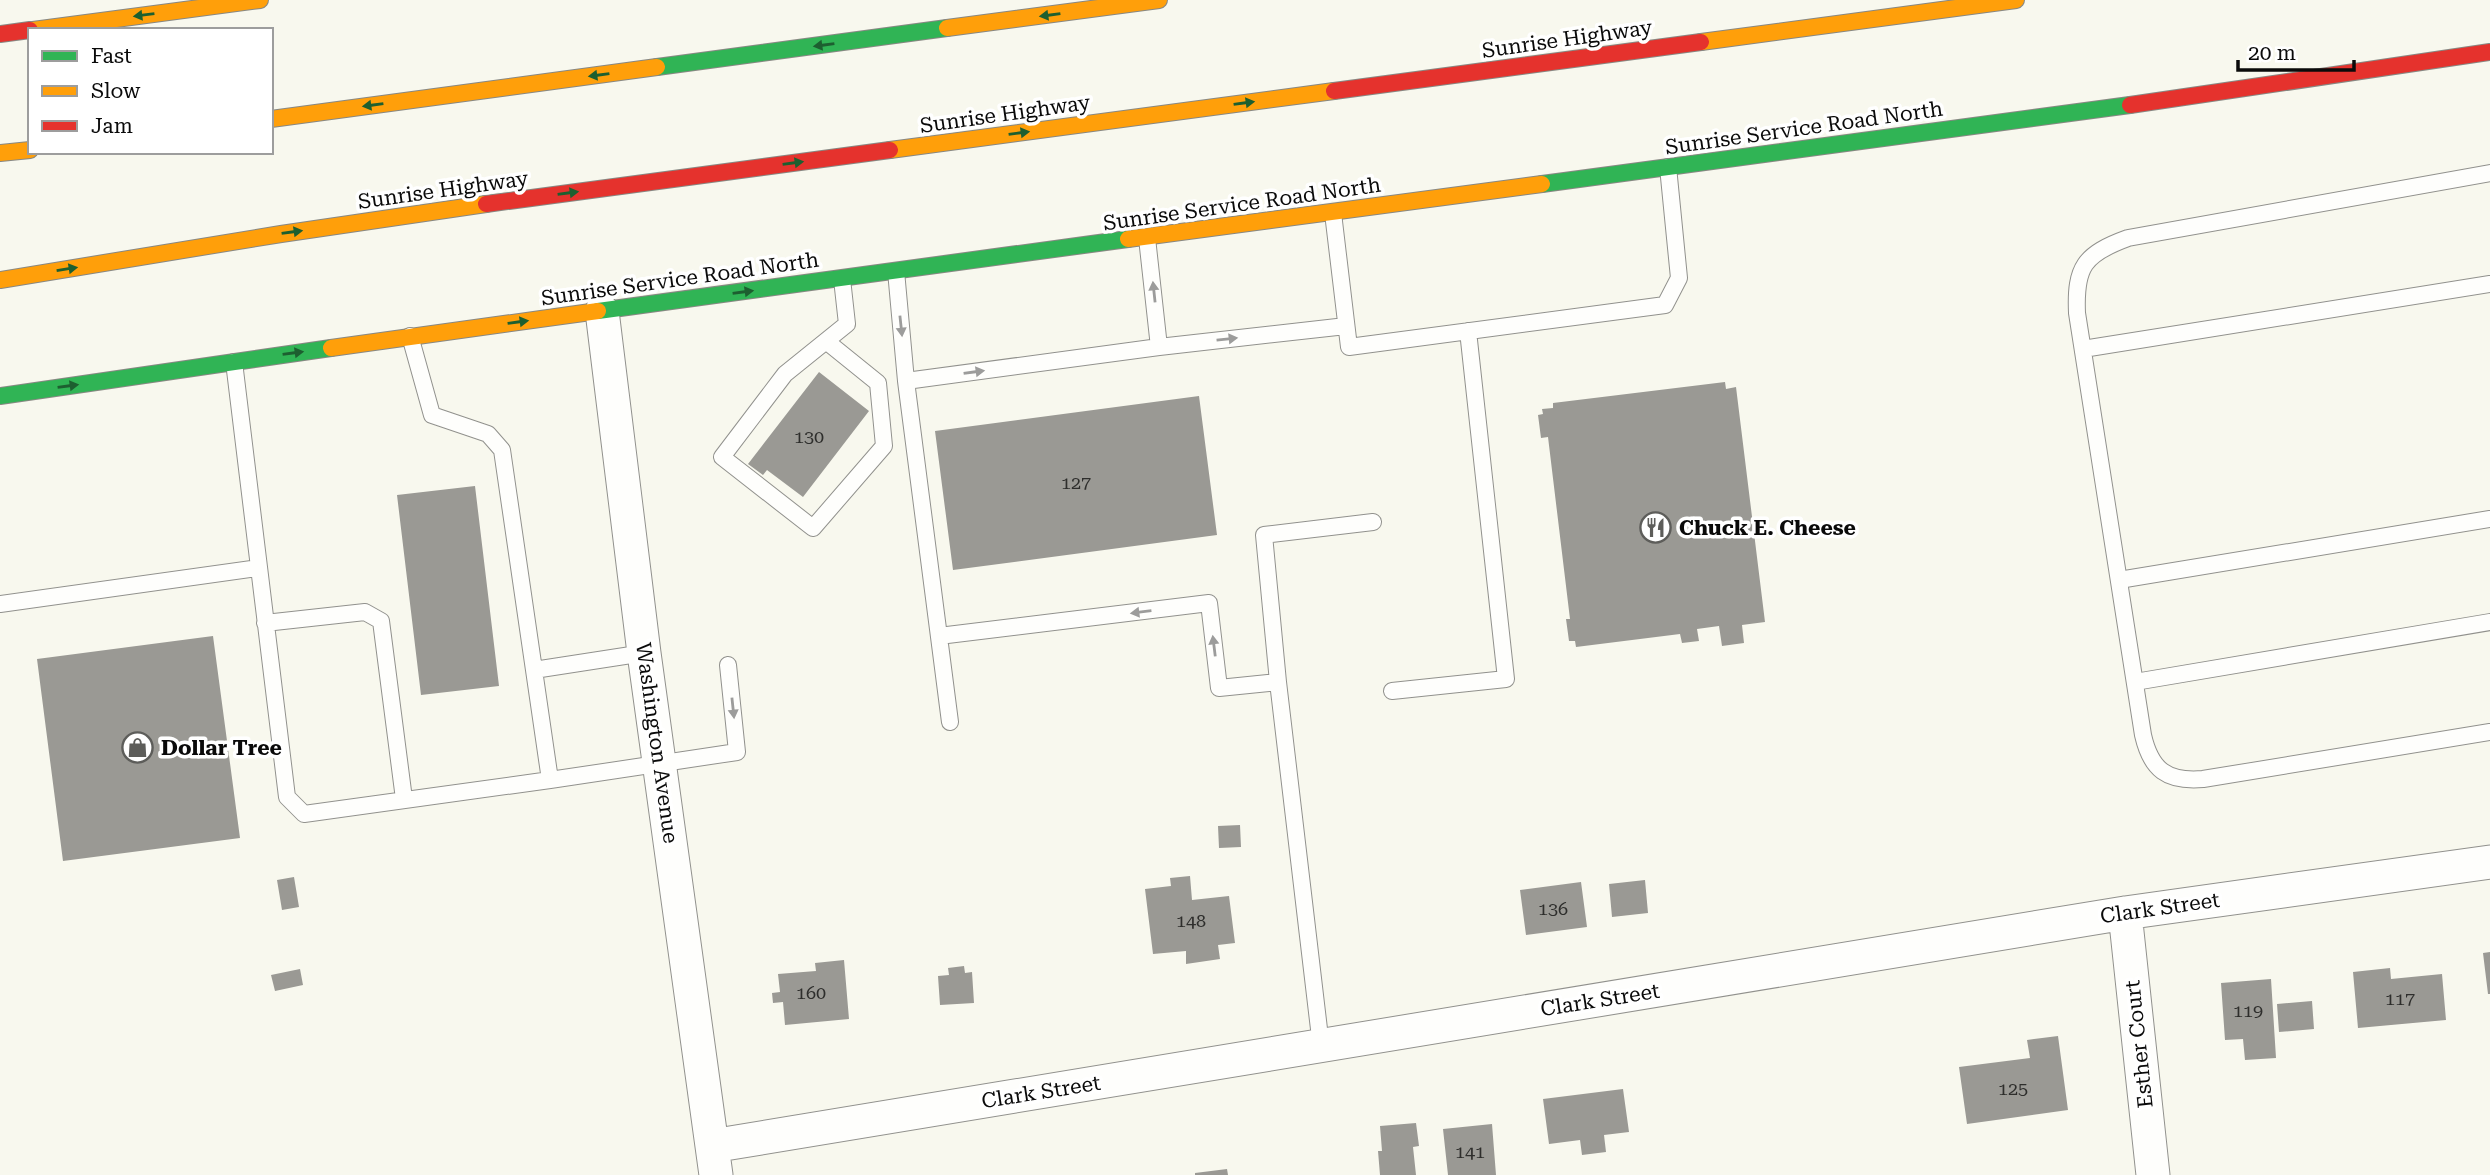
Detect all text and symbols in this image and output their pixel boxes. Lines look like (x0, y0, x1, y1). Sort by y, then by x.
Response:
one-way arrow (1039, 9, 1061, 20)
one-way arrow (133, 10, 155, 21)
street label: Sunrise Highway (1480, 15, 1654, 63)
legend (28, 28, 273, 154)
scale bar (2238, 28, 2354, 72)
one-way arrow (813, 39, 835, 50)
text: 20 m (2248, 41, 2296, 65)
text: Fast (91, 44, 132, 68)
one-way arrow (588, 70, 610, 81)
text: Slow (91, 79, 141, 103)
street label: Sunrise Highway (918, 90, 1092, 138)
street label: Sunrise Service Road North (1664, 97, 1945, 159)
one-way arrow (1233, 98, 1255, 109)
one-way arrow (362, 100, 384, 111)
text: Jam (91, 114, 133, 138)
one-way arrow (1008, 128, 1030, 139)
one-way arrow (782, 158, 804, 169)
street label: Sunrise Highway (356, 166, 530, 214)
street label: Sunrise Service Road North (1102, 173, 1383, 235)
one-way arrow (557, 188, 579, 199)
one-way arrow (281, 226, 303, 237)
street label: Sunrise Service Road North (540, 248, 821, 310)
one-way arrow (56, 263, 78, 274)
one-way arrow (1148, 281, 1159, 303)
one-way arrow (733, 286, 755, 297)
one-way arrow (896, 315, 907, 337)
one-way arrow (507, 316, 529, 327)
one-way arrow (1216, 334, 1238, 345)
one-way arrow (282, 348, 304, 359)
one-way arrow (963, 366, 985, 377)
one-way arrow (57, 380, 79, 391)
house number: 130 (794, 426, 824, 447)
house number: 127 (1061, 472, 1091, 493)
restaurant icon: Chuck E. Cheese (1639, 511, 1673, 545)
place label: Chuck E. Cheese (1679, 516, 1856, 540)
one-way arrow (1130, 606, 1152, 617)
one-way arrow (1208, 635, 1219, 657)
street label: Washington Avenue (631, 641, 683, 845)
one-way arrow (727, 698, 738, 720)
shop icon: Dollar Tree (121, 731, 155, 765)
place label: Dollar Tree (161, 736, 282, 760)
street label: Clark Street (2099, 888, 2221, 928)
house number: 136 (1538, 898, 1568, 919)
house number: 148 (1176, 910, 1206, 931)
street label: Clark Street (1539, 979, 1662, 1021)
street label: Esther Court (2120, 979, 2158, 1109)
house number: 160 (796, 982, 826, 1003)
house number: 117 (2385, 988, 2415, 1009)
house number: 119 (2233, 1000, 2263, 1021)
street label: Clark Street (980, 1071, 1103, 1113)
house number: 125 (1998, 1078, 2028, 1099)
house number: 141 (1455, 1141, 1485, 1162)

